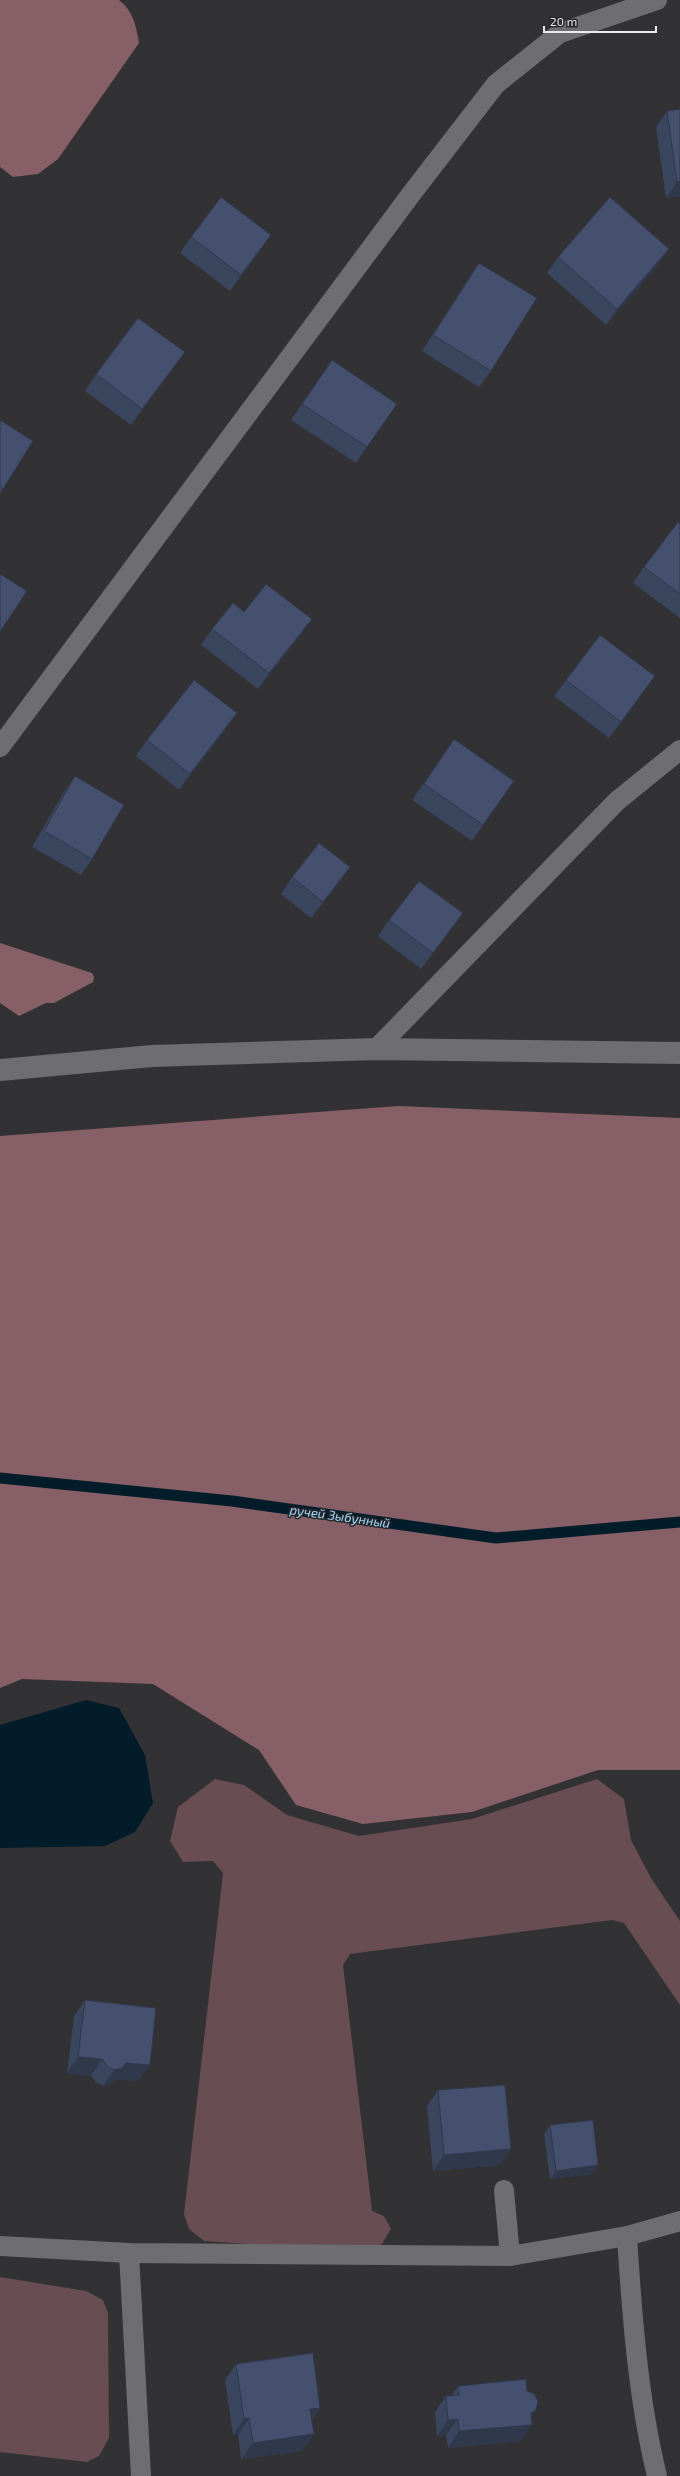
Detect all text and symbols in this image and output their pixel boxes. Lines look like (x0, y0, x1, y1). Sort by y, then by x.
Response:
scale bar (544, 8, 656, 34)
text: 20 m (550, 14, 577, 28)
water label: ручей Зыбунный (289, 1501, 391, 1531)

